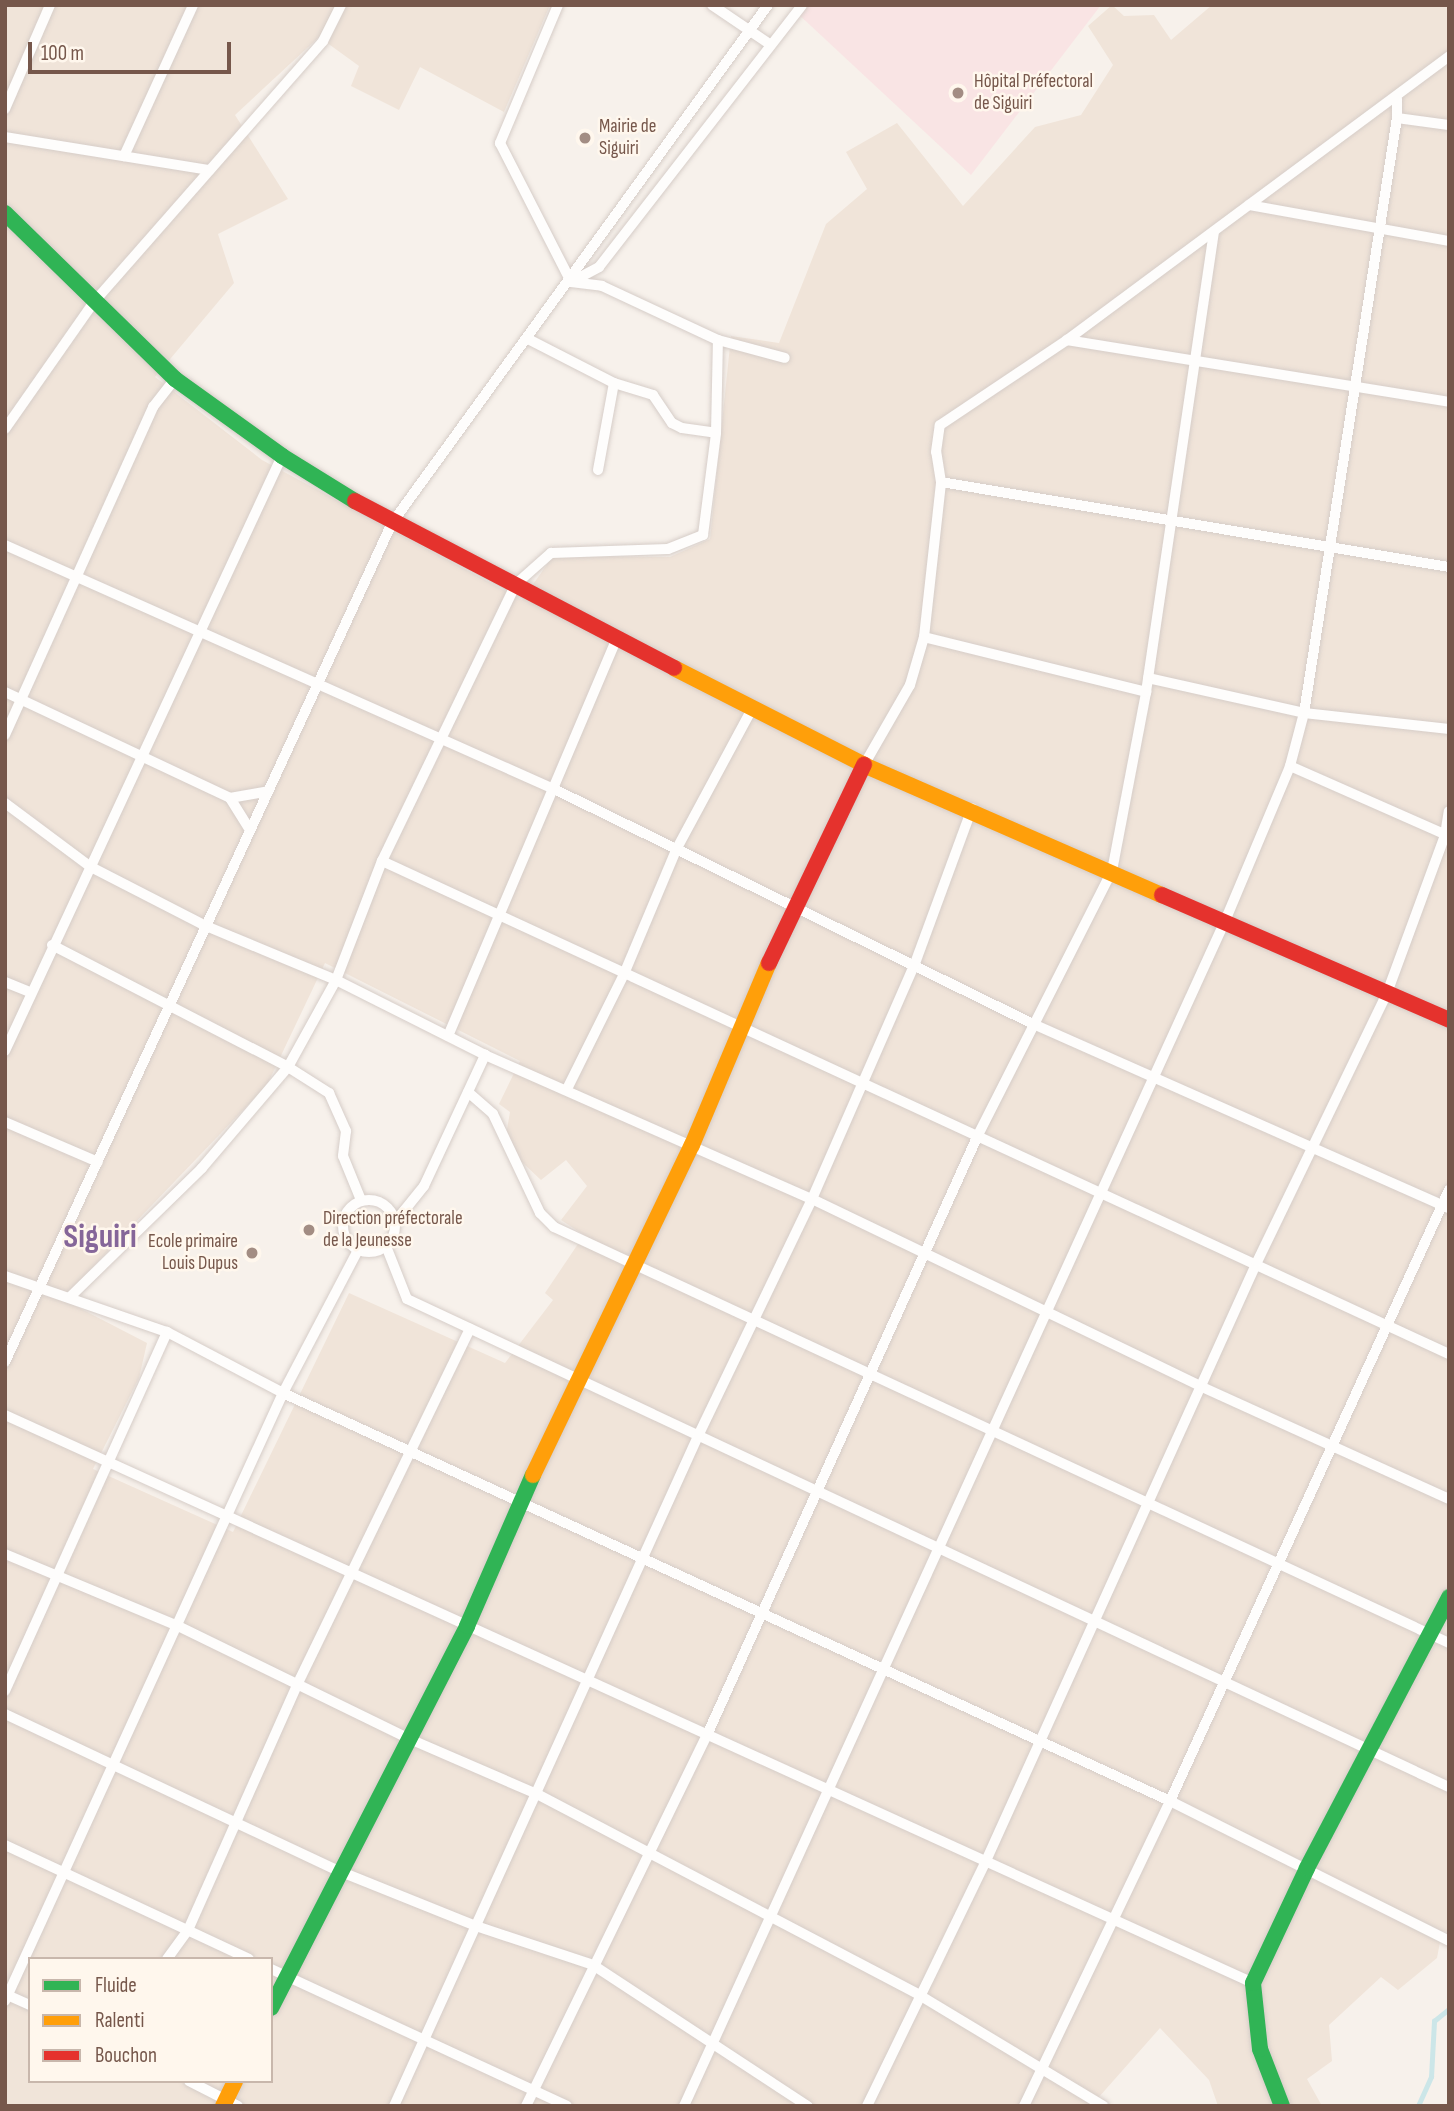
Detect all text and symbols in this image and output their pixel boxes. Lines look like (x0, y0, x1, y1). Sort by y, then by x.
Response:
scale bar (32, 28, 234, 72)
text: 100 m (41, 41, 84, 66)
place label: Hôpital Préfectoral de Siguiri (974, 71, 1093, 115)
marker: Hôpital Préfectoral de Siguiri (948, 83, 968, 103)
place label: Mairie de Siguiri (599, 116, 656, 160)
marker: Mairie de Siguiri (577, 130, 593, 146)
place label: Direction préfectorale de la Jeunesse (323, 1208, 463, 1252)
district label: Siguiri (63, 1218, 137, 1258)
marker: Direction préfectorale de la Jeunesse (301, 1222, 317, 1238)
place label: Ecole primaire Louis Dupus (148, 1231, 238, 1275)
marker: Ecole primaire Louis Dupus (244, 1245, 260, 1261)
legend (28, 1957, 273, 2083)
text: Fluide (95, 1973, 137, 1998)
text: Ralenti (95, 2008, 144, 2033)
text: Bouchon (95, 2043, 157, 2068)

